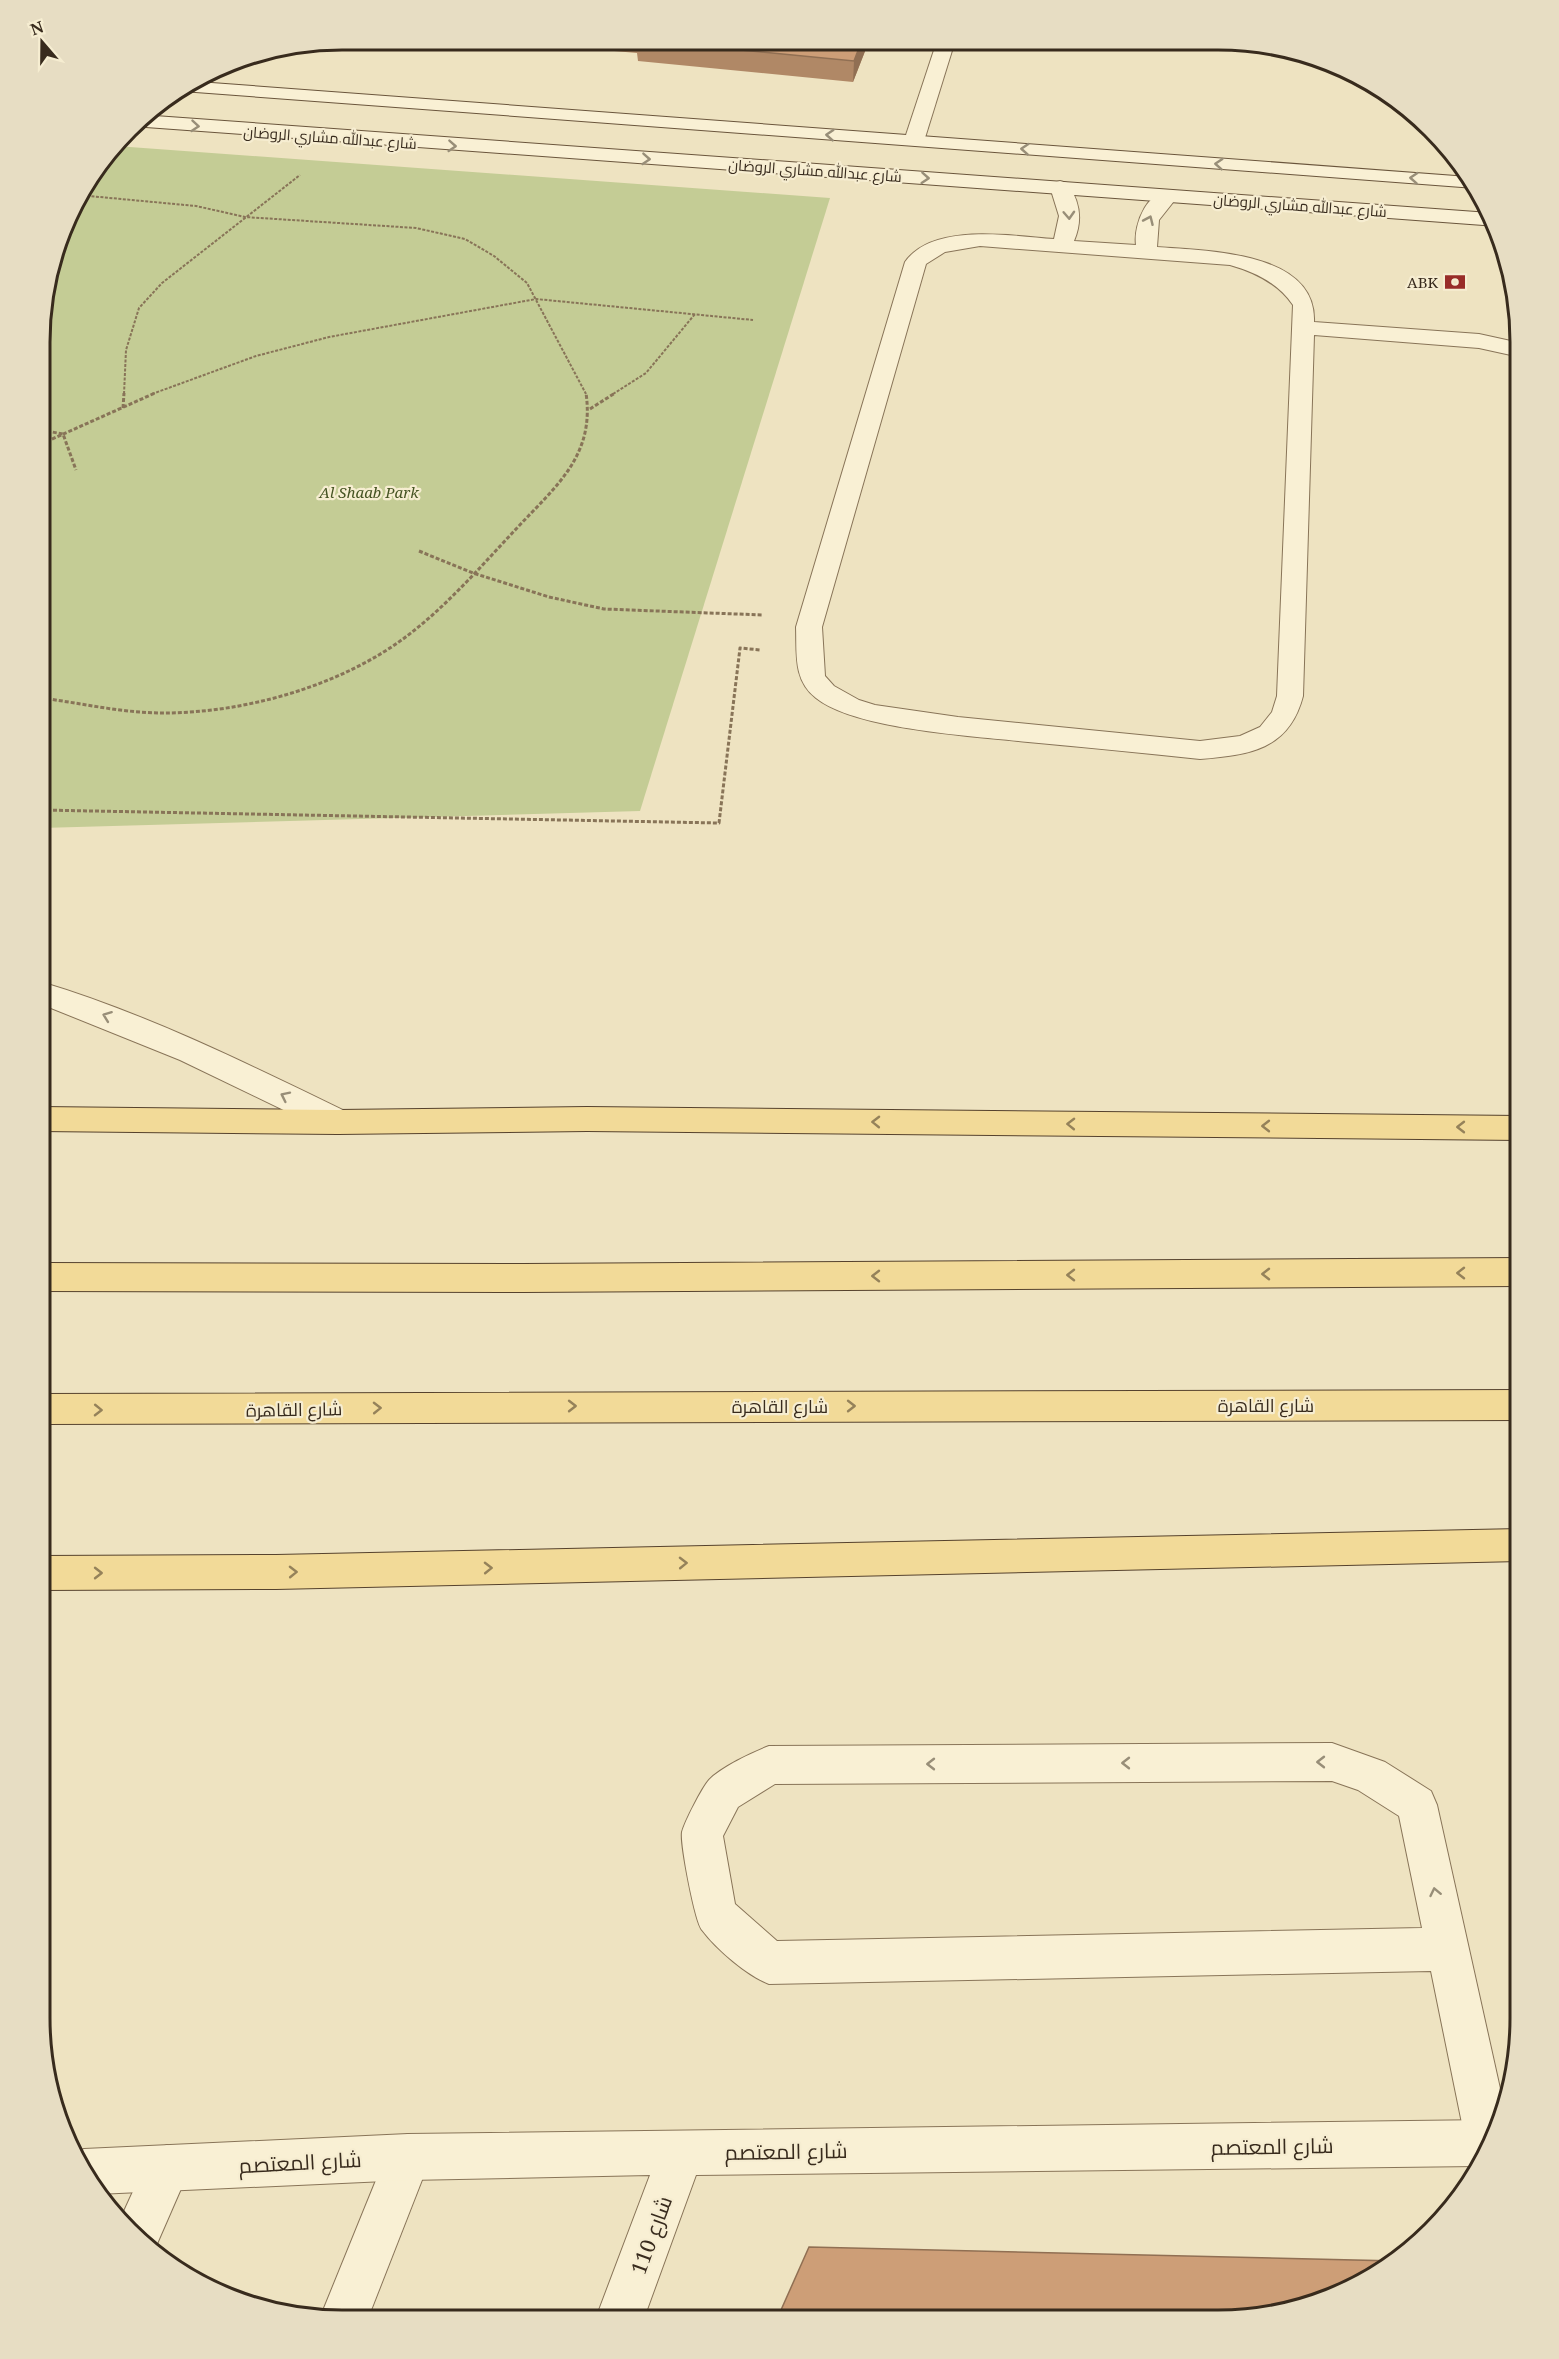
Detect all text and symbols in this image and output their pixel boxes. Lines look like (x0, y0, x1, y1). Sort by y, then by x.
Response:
north arrow (12, 12, 72, 72)
text: N (27, 15, 47, 40)
one-way arrow (190, 119, 199, 132)
street label: شارع عبدالله مشاري الروضان (242, 121, 417, 156)
one-way arrow (826, 129, 835, 142)
one-way arrow (447, 139, 456, 152)
one-way arrow (1020, 143, 1029, 156)
one-way arrow (642, 152, 651, 165)
street label: شارع عبدالله مشاري الروضان (727, 154, 902, 189)
one-way arrow (1215, 158, 1224, 171)
one-way arrow (920, 171, 929, 184)
one-way arrow (1409, 172, 1418, 185)
street label: شارع عبدالله مشاري الروضان (1212, 189, 1387, 224)
one-way arrow (1063, 211, 1076, 220)
one-way arrow (1142, 215, 1154, 226)
bank icon: ABK (1443, 270, 1467, 294)
place label: ABK (1407, 272, 1438, 292)
park label: Al Shaab Park (318, 482, 419, 502)
one-way arrow (103, 1011, 114, 1023)
one-way arrow (281, 1092, 292, 1103)
one-way arrow (872, 1116, 881, 1128)
one-way arrow (1067, 1118, 1076, 1131)
one-way arrow (1262, 1120, 1271, 1132)
one-way arrow (1457, 1121, 1466, 1133)
one-way arrow (1457, 1266, 1466, 1279)
one-way arrow (1262, 1268, 1271, 1280)
one-way arrow (1067, 1269, 1076, 1281)
one-way arrow (872, 1270, 881, 1282)
street label: شارع القاهرة (1218, 1393, 1314, 1418)
street label: شارع القاهرة (732, 1394, 828, 1419)
street label: شارع القاهرة (246, 1396, 342, 1423)
one-way arrow (568, 1400, 577, 1412)
one-way arrow (847, 1400, 856, 1412)
one-way arrow (373, 1402, 382, 1414)
one-way arrow (94, 1403, 103, 1416)
one-way arrow (679, 1557, 688, 1570)
one-way arrow (484, 1562, 493, 1574)
one-way arrow (289, 1566, 298, 1578)
one-way arrow (94, 1567, 103, 1579)
one-way arrow (1317, 1756, 1326, 1768)
one-way arrow (1122, 1757, 1131, 1769)
one-way arrow (927, 1758, 936, 1770)
one-way arrow (1430, 1887, 1443, 1897)
street label: شارع المعتصم (1210, 2131, 1334, 2162)
street label: شارع المعتصم (724, 2136, 848, 2167)
street label: شارع المعتصم (238, 2145, 362, 2180)
street label: شارع 110 (624, 2192, 679, 2278)

